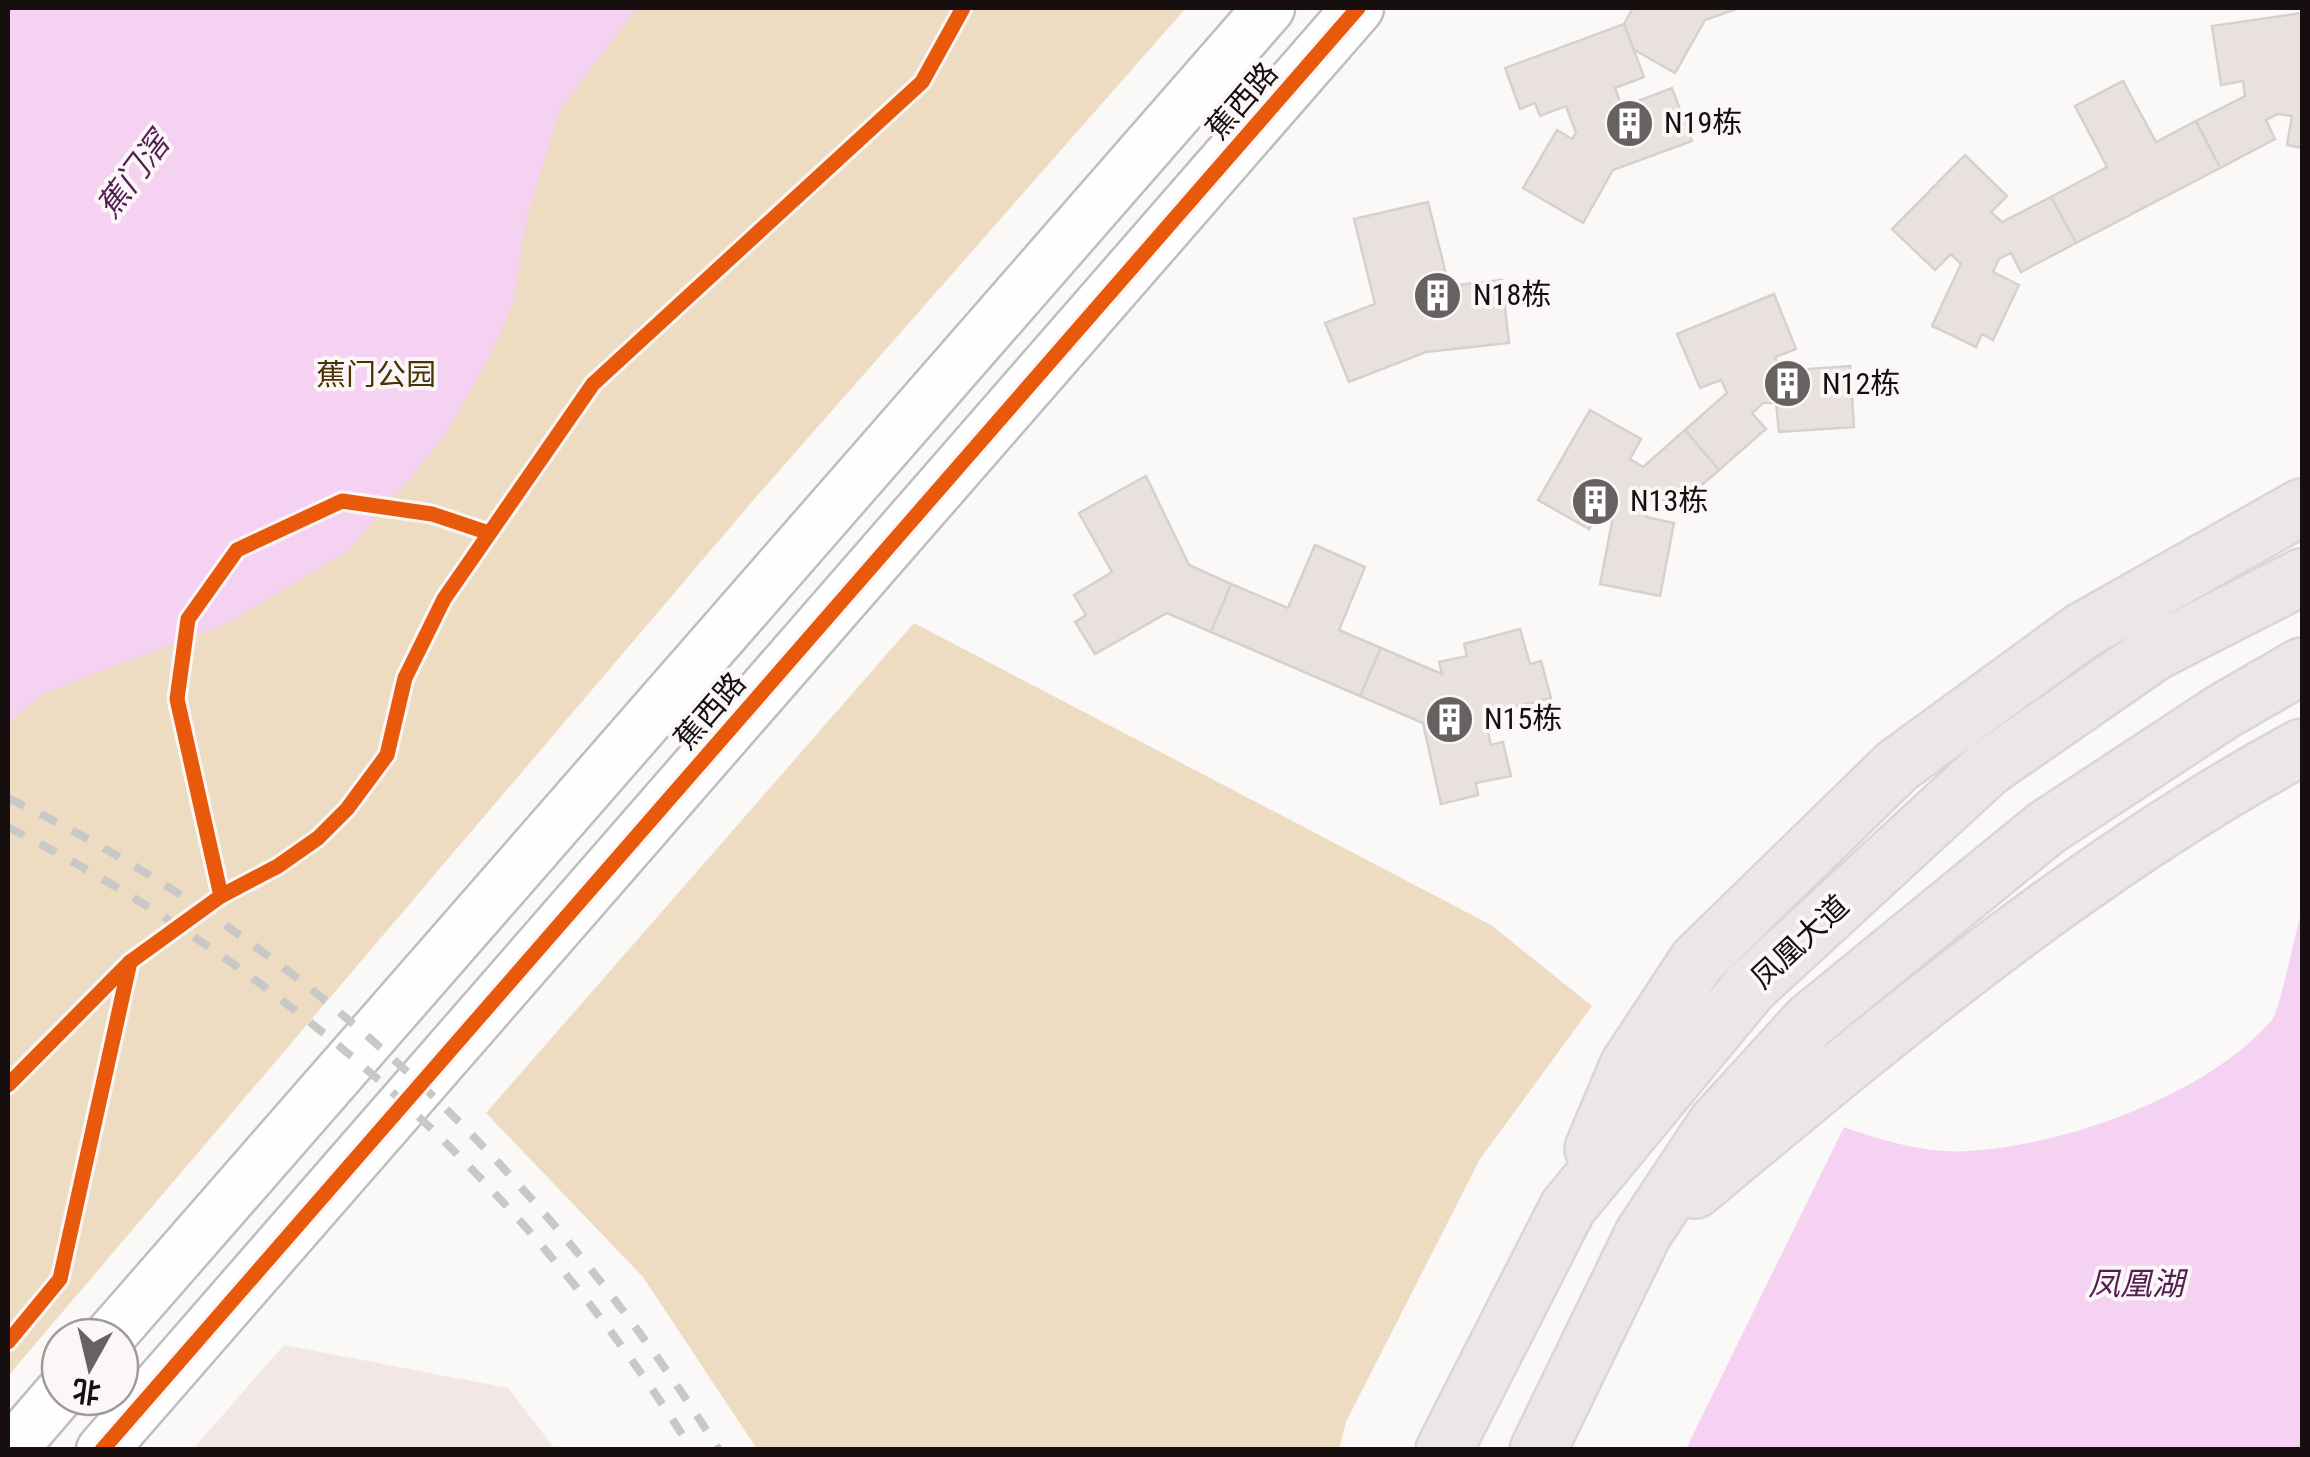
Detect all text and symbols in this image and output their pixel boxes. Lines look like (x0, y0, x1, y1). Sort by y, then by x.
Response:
street label: 蕉西路 (1199, 55, 1284, 146)
building icon: N19栋 (1603, 97, 1655, 149)
place label: N19栋 (1664, 105, 1742, 140)
water label: 蕉门滘 (89, 122, 179, 225)
building icon: N18栋 (1412, 269, 1464, 321)
place label: N18栋 (1473, 277, 1551, 312)
park label: 蕉门公园 (316, 357, 436, 392)
building icon: N12栋 (1761, 358, 1813, 410)
place label: N12栋 (1822, 366, 1900, 401)
building icon: N13栋 (1569, 475, 1621, 527)
place label: N13栋 (1630, 483, 1708, 518)
street label: 蕉西路 (667, 665, 752, 756)
building icon: N15栋 (1423, 693, 1475, 745)
place label: N15栋 (1484, 701, 1562, 736)
street label: 凤凰大道 (1744, 888, 1855, 995)
water label: 凤凰湖 (2088, 1265, 2189, 1303)
north arrow (40, 1317, 140, 1417)
text: 北 (70, 1373, 103, 1410)

